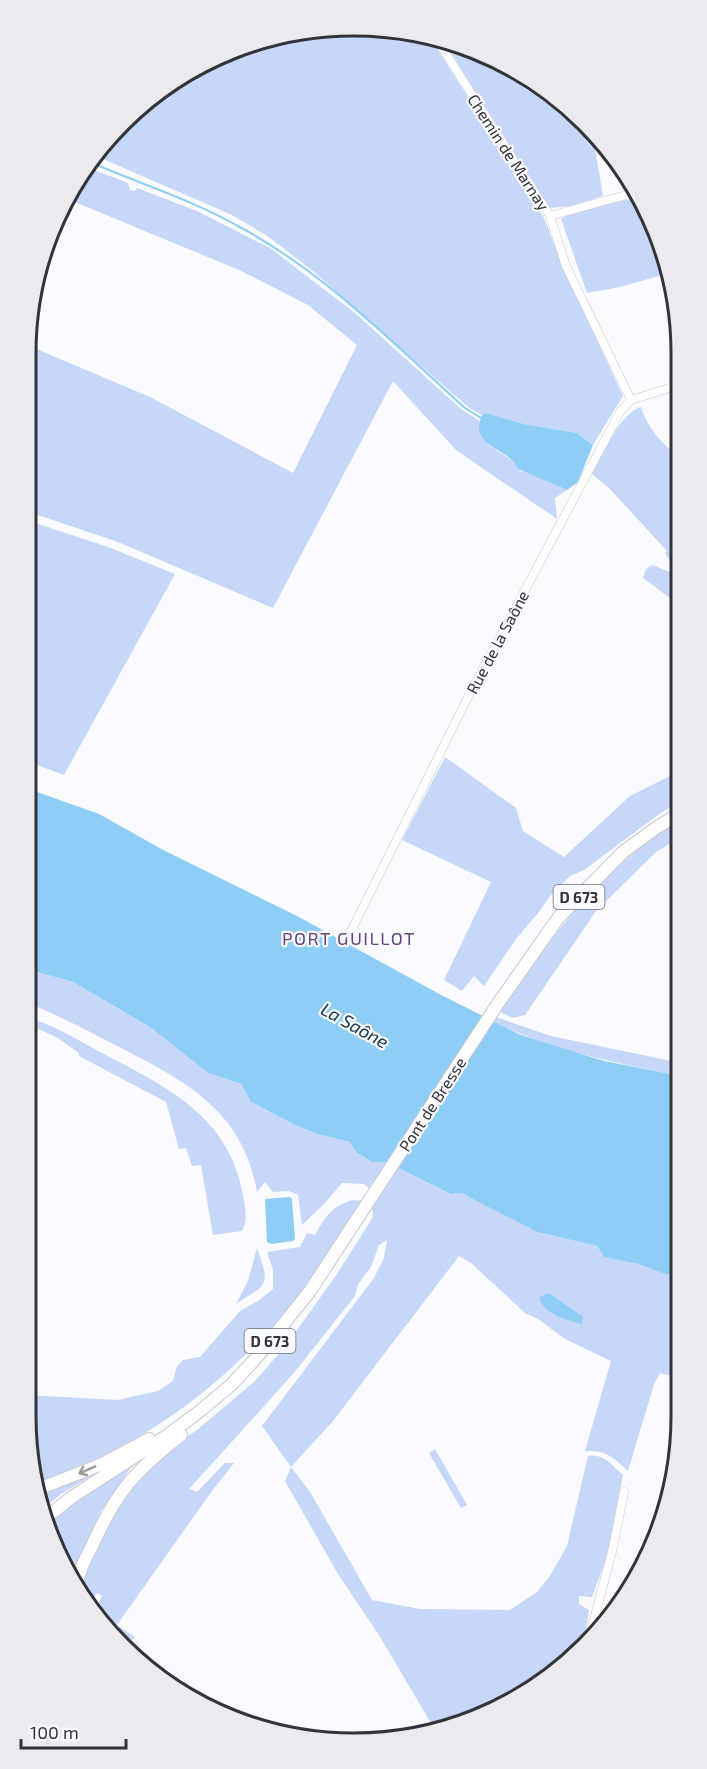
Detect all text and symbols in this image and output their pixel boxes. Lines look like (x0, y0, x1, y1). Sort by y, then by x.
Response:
street label: Chemin de Marnay (464, 90, 554, 214)
street label: Rue de la Saône (462, 587, 532, 697)
road number: D 673 (554, 885, 604, 909)
district label: PORT GUILLOT (282, 927, 416, 949)
water label: La Saône (317, 997, 393, 1053)
street label: Pont de Bresse (395, 1053, 469, 1155)
road number: D 673 (244, 1329, 296, 1353)
one-way arrow (78, 1466, 96, 1477)
scale bar (21, 1712, 126, 1750)
text: 100 m (30, 1721, 79, 1743)

